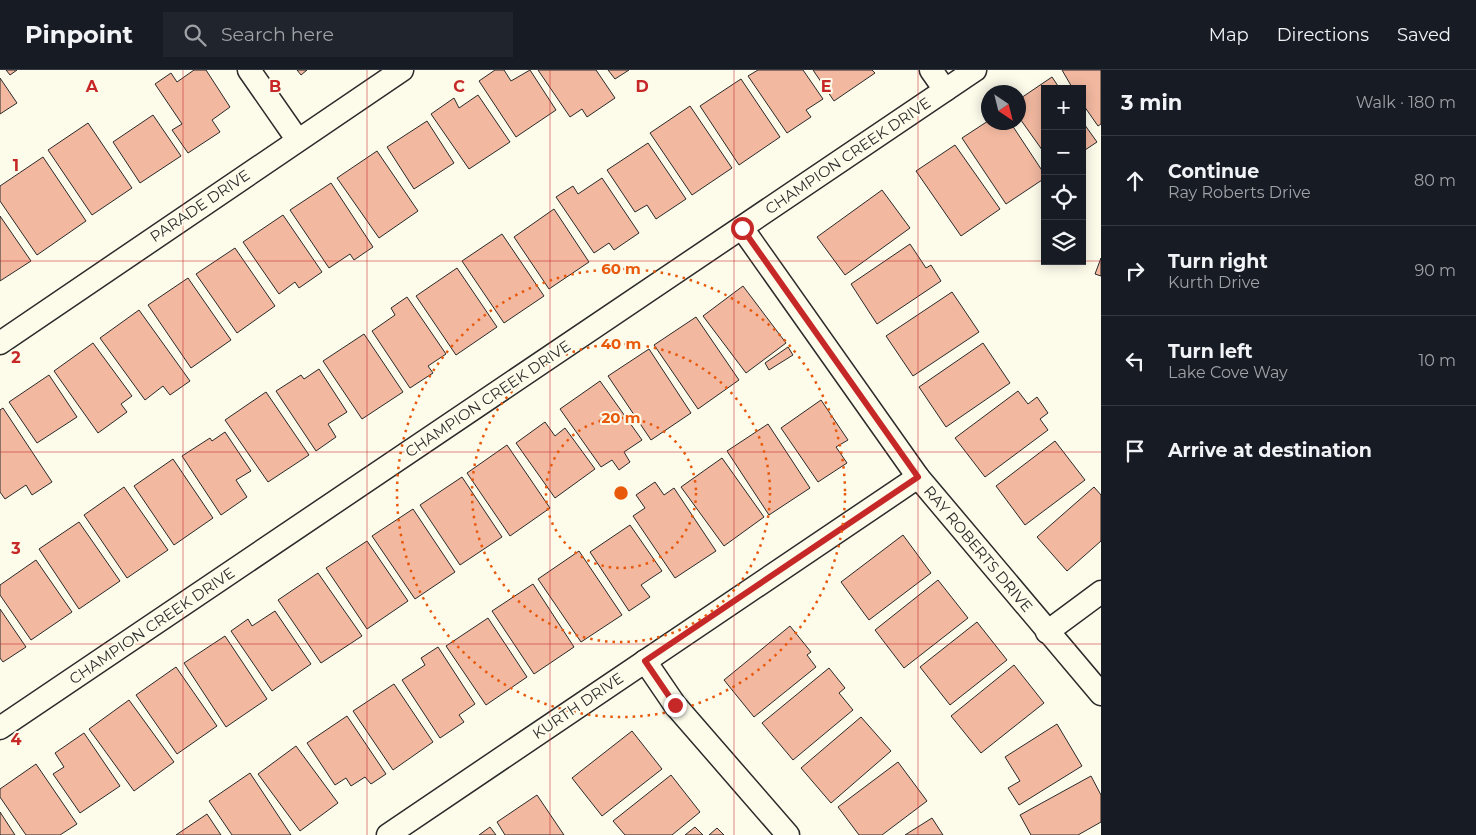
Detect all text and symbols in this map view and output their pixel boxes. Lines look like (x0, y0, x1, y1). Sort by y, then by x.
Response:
search box (163, 12, 513, 57)
text: Pinpoint (25, 20, 133, 49)
icon: search (181, 21, 209, 49)
text: Search here (221, 23, 334, 46)
text: Map (1209, 24, 1249, 46)
text: Directions (1277, 24, 1369, 46)
text: Saved (1397, 24, 1451, 46)
text: A (85, 77, 99, 96)
text: B (269, 77, 281, 96)
text: C (453, 77, 465, 96)
text: D (635, 77, 649, 96)
text: E (821, 77, 831, 96)
north arrow (981, 85, 1026, 130)
map controls (1041, 85, 1086, 265)
button: + (1041, 85, 1086, 130)
text: 3 min (1121, 90, 1182, 115)
street label: CHAMPION CREEK DRIVE (761, 93, 934, 218)
text: Walk · 180 m (1356, 93, 1456, 112)
button: − (1041, 130, 1086, 175)
text: 1 (13, 156, 19, 175)
text: Continue (1168, 160, 1259, 183)
street label: PARADE DRIVE (146, 165, 253, 246)
icon: ahead (1121, 167, 1149, 195)
text: 80 m (1414, 171, 1456, 190)
button: locate (1041, 175, 1086, 220)
text: Ray Roberts Drive (1168, 183, 1311, 202)
route start (731, 217, 754, 240)
button: layers (1041, 220, 1086, 265)
text: Turn right (1168, 250, 1268, 273)
icon: right (1121, 257, 1149, 285)
text: 60 m (601, 259, 641, 278)
text: 90 m (1414, 261, 1456, 280)
text: Kurth Drive (1168, 273, 1260, 292)
text: 40 m (601, 334, 641, 353)
street label: CHAMPION CREEK DRIVE (401, 336, 574, 461)
text: Turn left (1168, 340, 1253, 363)
icon: left (1121, 347, 1149, 375)
text: 2 (11, 348, 21, 367)
text: 10 m (1418, 351, 1456, 370)
text: Lake Cove Way (1168, 363, 1288, 382)
text: 20 m (601, 408, 641, 427)
icon: arrive (1121, 437, 1149, 465)
text: Arrive at destination (1168, 439, 1372, 462)
street label: RAY ROBERTS DRIVE (920, 482, 1037, 616)
centre of rings (612, 484, 630, 502)
text: 3 (10, 539, 21, 558)
street label: CHAMPION CREEK DRIVE (65, 563, 238, 688)
street label: KURTH DRIVE (529, 668, 627, 743)
route end (664, 694, 687, 717)
text: 4 (10, 730, 22, 749)

